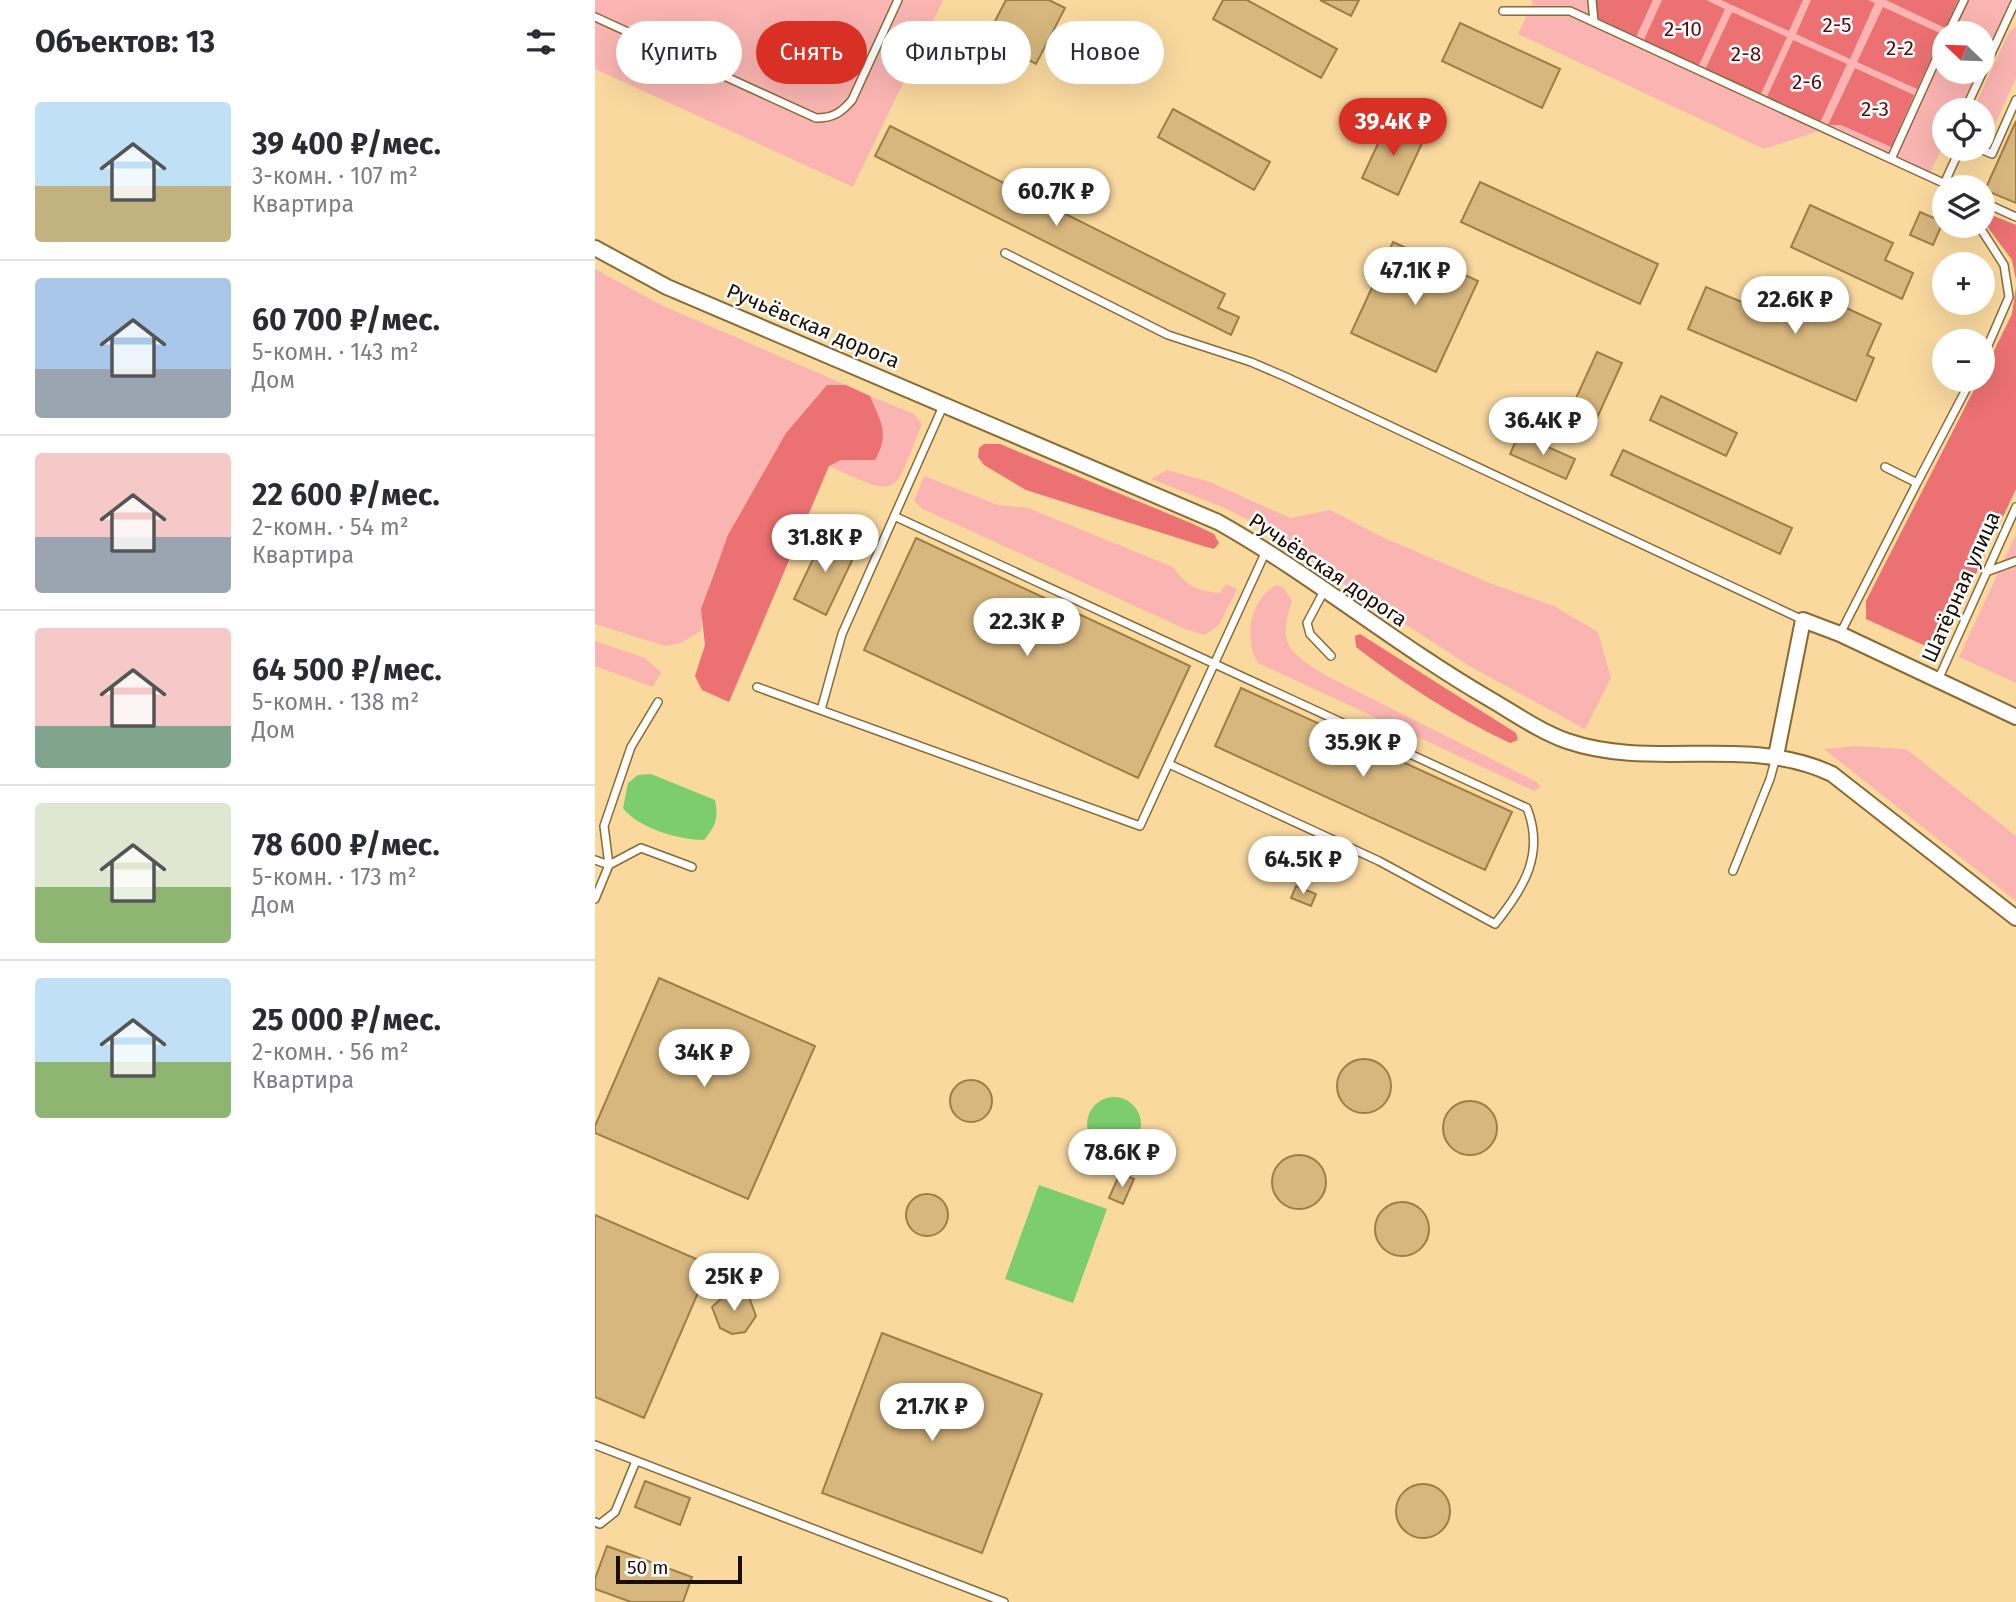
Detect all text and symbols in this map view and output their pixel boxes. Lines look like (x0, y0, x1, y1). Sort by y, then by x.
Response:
park label: 2-5 (1822, 12, 1852, 38)
park label: 2-10 (1664, 16, 1702, 42)
chip: Купить (616, 21, 742, 84)
chip: Снять (756, 21, 867, 84)
chip: Фильтры (881, 21, 1031, 84)
chip: Новое (1045, 21, 1164, 84)
north arrow (1932, 21, 1995, 84)
map controls (1932, 21, 1995, 392)
icon: filters (522, 23, 560, 61)
text: Объектов: 13 (35, 24, 215, 60)
park label: 2-2 (1886, 35, 1914, 61)
park label: 2-8 (1731, 41, 1761, 67)
park label: 2-6 (1792, 69, 1822, 95)
park label: 2-3 (1861, 96, 1889, 122)
button: locate (1932, 98, 1995, 161)
pin: 39.4K ₽ (1328, 99, 1458, 158)
text: 39.4K ₽ (1355, 107, 1431, 135)
text: 39 400 ₽/мес. (252, 126, 441, 162)
icon: home (91, 130, 175, 214)
text: 3-комн. · 107 m² (252, 162, 418, 190)
pin: 60.7K ₽ (991, 168, 1121, 228)
button: layers (1932, 175, 1995, 238)
text: 60.7K ₽ (1018, 177, 1094, 205)
text: Квартира (252, 190, 354, 218)
pin: 47.1K ₽ (1350, 247, 1480, 307)
button: + (1932, 252, 1995, 315)
text: 47.1K ₽ (1380, 256, 1450, 284)
pin: 22.6K ₽ (1730, 276, 1860, 336)
street label: Ручьёвская дорога (723, 278, 903, 374)
text: 22.6K ₽ (1757, 285, 1833, 313)
text: 60 700 ₽/мес. (252, 302, 440, 338)
icon: home (91, 306, 175, 390)
button: − (1932, 329, 1995, 392)
text: 5-комн. · 143 m² (252, 338, 418, 366)
text: Дом (252, 366, 295, 394)
pin: 36.4K ₽ (1478, 398, 1608, 457)
text: 36.4K ₽ (1505, 406, 1581, 434)
text: 22 600 ₽/мес. (252, 477, 440, 513)
icon: home (91, 481, 175, 565)
street label: Ручьёвская дорога (1244, 507, 1412, 633)
street label: Шатёрная улица (1916, 507, 2006, 667)
text: 2-комн. · 54 m² (252, 513, 409, 541)
pin: 31.8K ₽ (760, 514, 890, 574)
text: 31.8K ₽ (788, 523, 862, 551)
text: Квартира (252, 541, 354, 569)
pin: 22.3K ₽ (962, 598, 1092, 658)
text: 22.3K ₽ (989, 607, 1065, 635)
text: 64 500 ₽/мес. (252, 652, 442, 688)
icon: home (91, 656, 175, 740)
text: 5-комн. · 138 m² (252, 688, 419, 716)
text: Дом (252, 716, 295, 744)
pin: 35.9K ₽ (1298, 720, 1428, 779)
text: 35.9K ₽ (1325, 728, 1401, 756)
text: 78 600 ₽/мес. (252, 827, 440, 863)
icon: home (91, 831, 175, 915)
pin: 64.5K ₽ (1238, 836, 1368, 896)
text: 64.5K ₽ (1264, 845, 1342, 873)
text: 5-комн. · 173 m² (252, 863, 417, 891)
text: Дом (252, 891, 295, 919)
text: 25 000 ₽/мес. (252, 1002, 441, 1038)
icon: home (91, 1006, 175, 1090)
pin: 34K ₽ (655, 1030, 753, 1089)
text: 2-комн. · 56 m² (252, 1038, 409, 1066)
text: 34K ₽ (675, 1038, 733, 1066)
text: Квартира (252, 1066, 354, 1094)
pin: 78.6K ₽ (1057, 1130, 1187, 1189)
text: 78.6K ₽ (1084, 1138, 1160, 1166)
pin: 25K ₽ (685, 1254, 783, 1313)
text: 25K ₽ (705, 1262, 763, 1290)
pin: 21.7K ₽ (867, 1384, 997, 1443)
text: 21.7K ₽ (896, 1392, 968, 1420)
scale bar (616, 1553, 742, 1585)
text: 50 m (627, 1556, 668, 1579)

